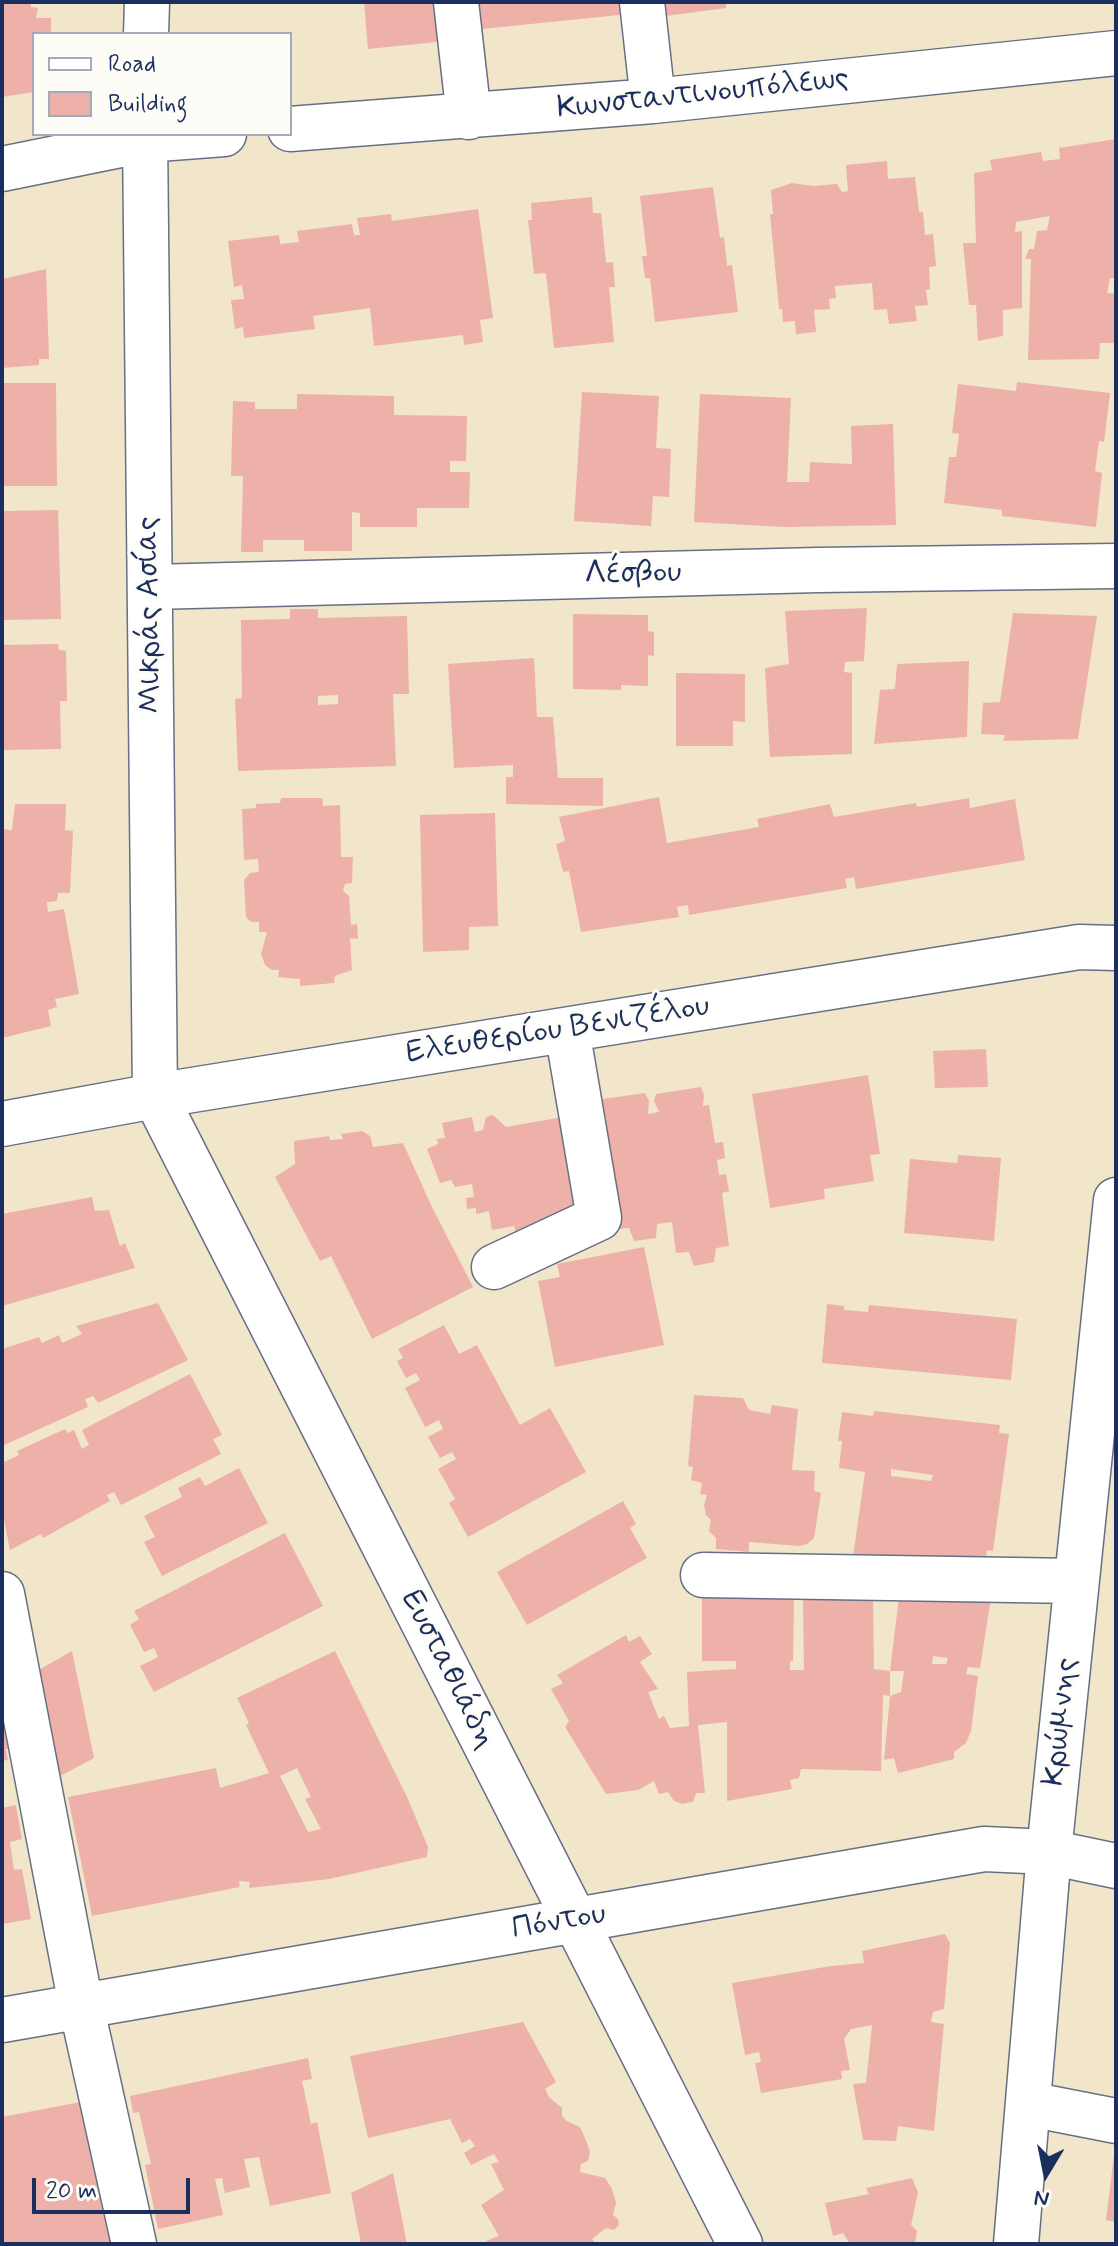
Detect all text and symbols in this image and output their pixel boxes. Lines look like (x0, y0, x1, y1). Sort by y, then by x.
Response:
legend (32, 32, 292, 136)
text: Road (108, 49, 156, 80)
street label: Κωνσταντινουπόλεως (555, 61, 851, 129)
text: Building (108, 89, 188, 120)
street label: Μικράς Ασίας (130, 516, 172, 714)
street label: Λέσβου (584, 555, 682, 595)
street label: Ελευθερίου Βενιζέλου (403, 988, 713, 1074)
street label: Ευσταθιάδη (391, 1584, 503, 1756)
street label: Κρώμνης (1036, 1656, 1088, 1788)
street label: Πόντου (509, 1896, 609, 1950)
north arrow (1006, 2134, 1086, 2214)
scale bar (36, 2162, 194, 2212)
text: 20 m (46, 2176, 97, 2207)
text: N (1032, 2183, 1051, 2213)

